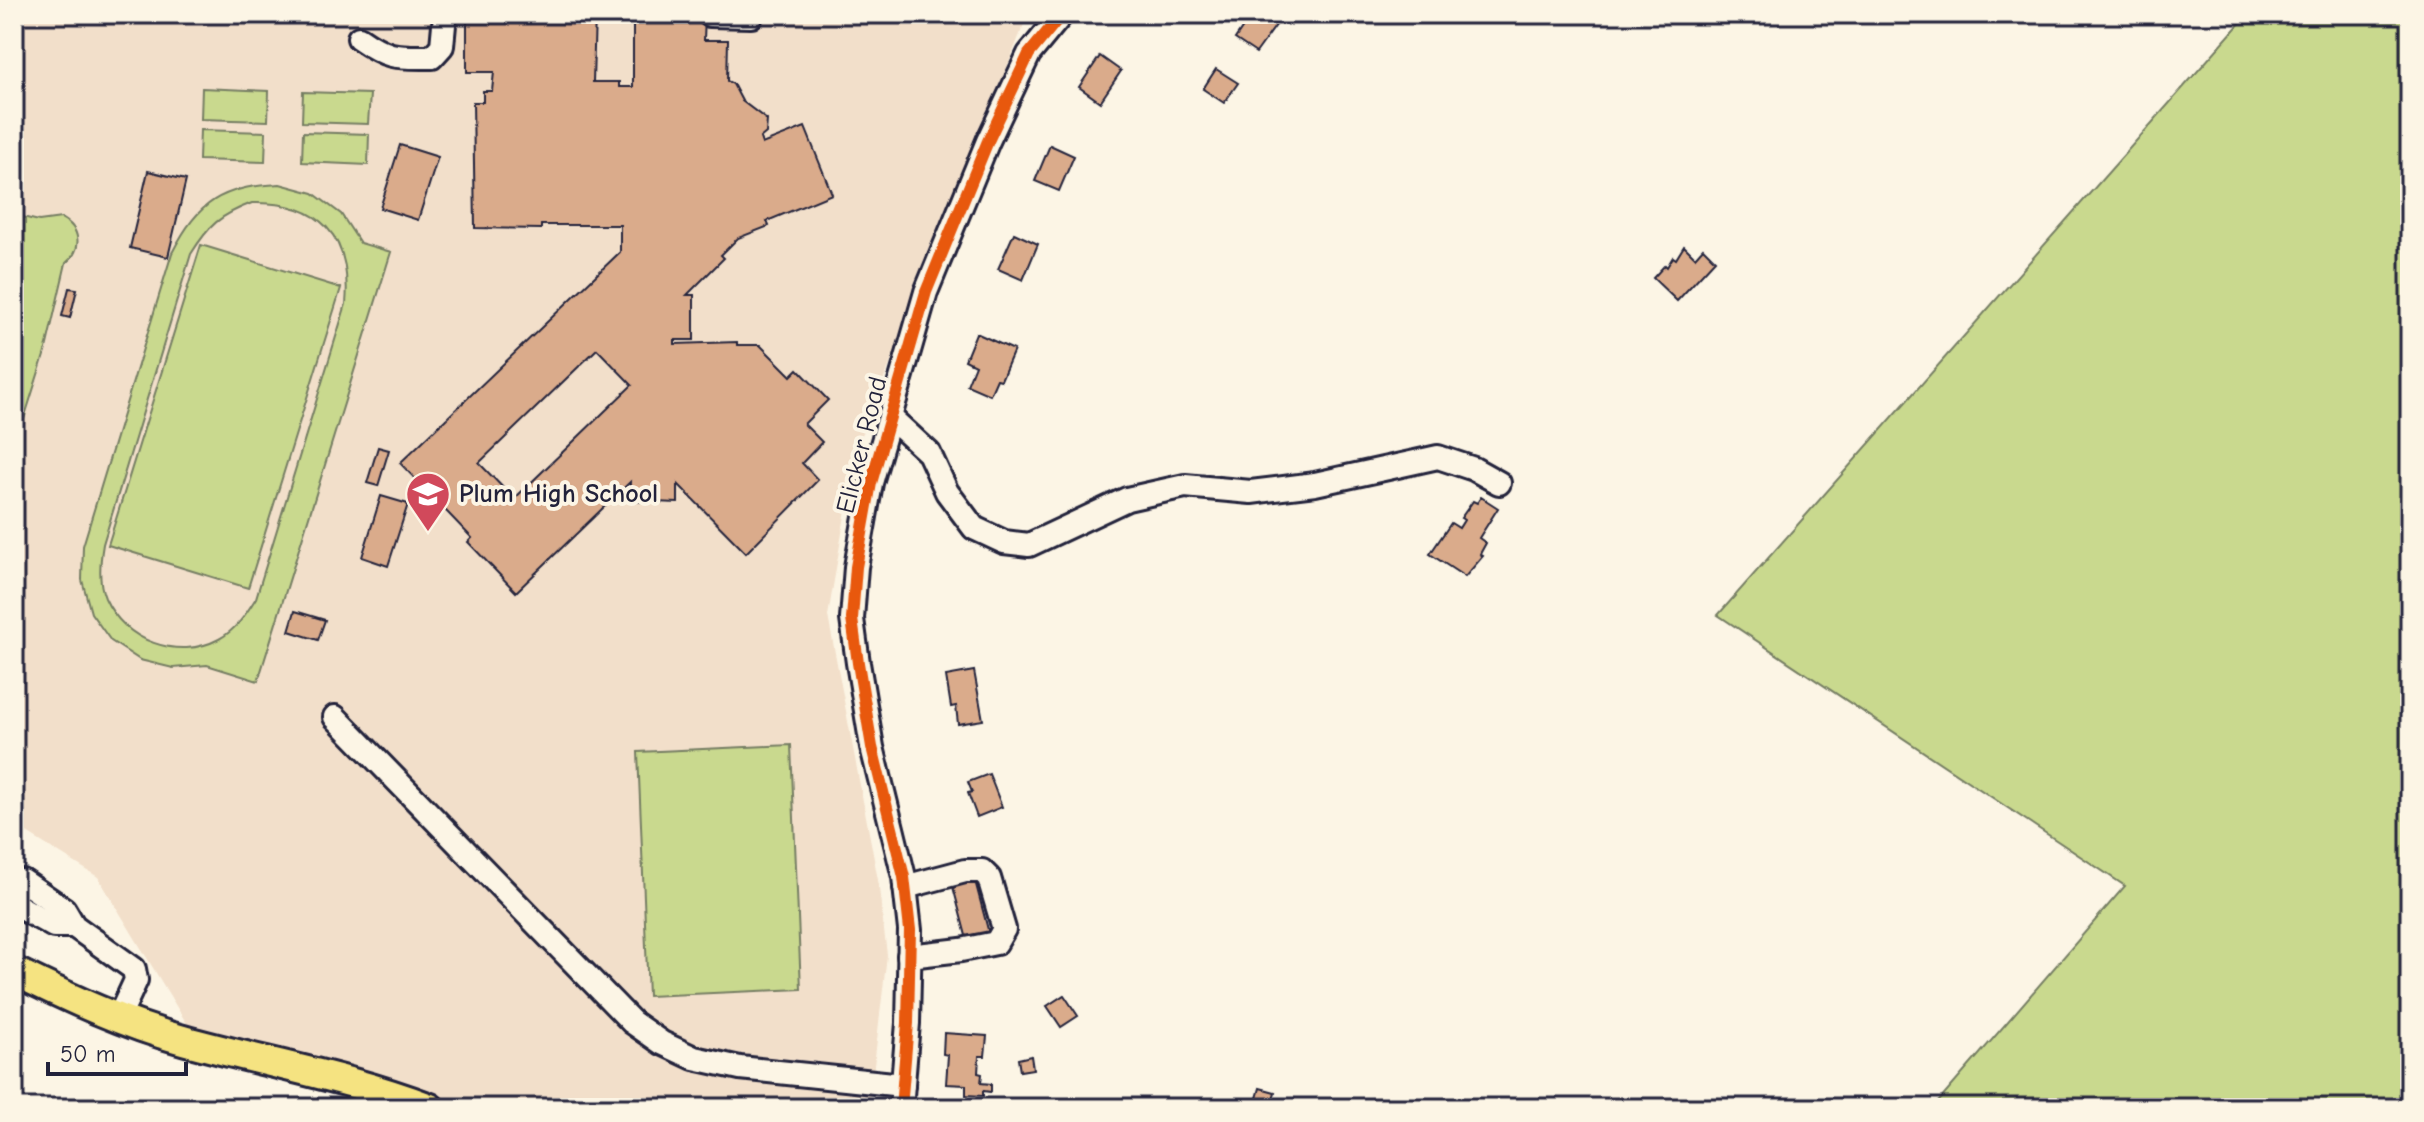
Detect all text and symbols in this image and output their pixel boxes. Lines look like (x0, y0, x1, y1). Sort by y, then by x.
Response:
street label: Elicker Road (831, 373, 893, 517)
school or university icon: Plum High School (404, 470, 452, 533)
place label: Plum High School (459, 479, 658, 509)
scale bar (48, 1026, 186, 1076)
text: 50 m (60, 1040, 116, 1068)

